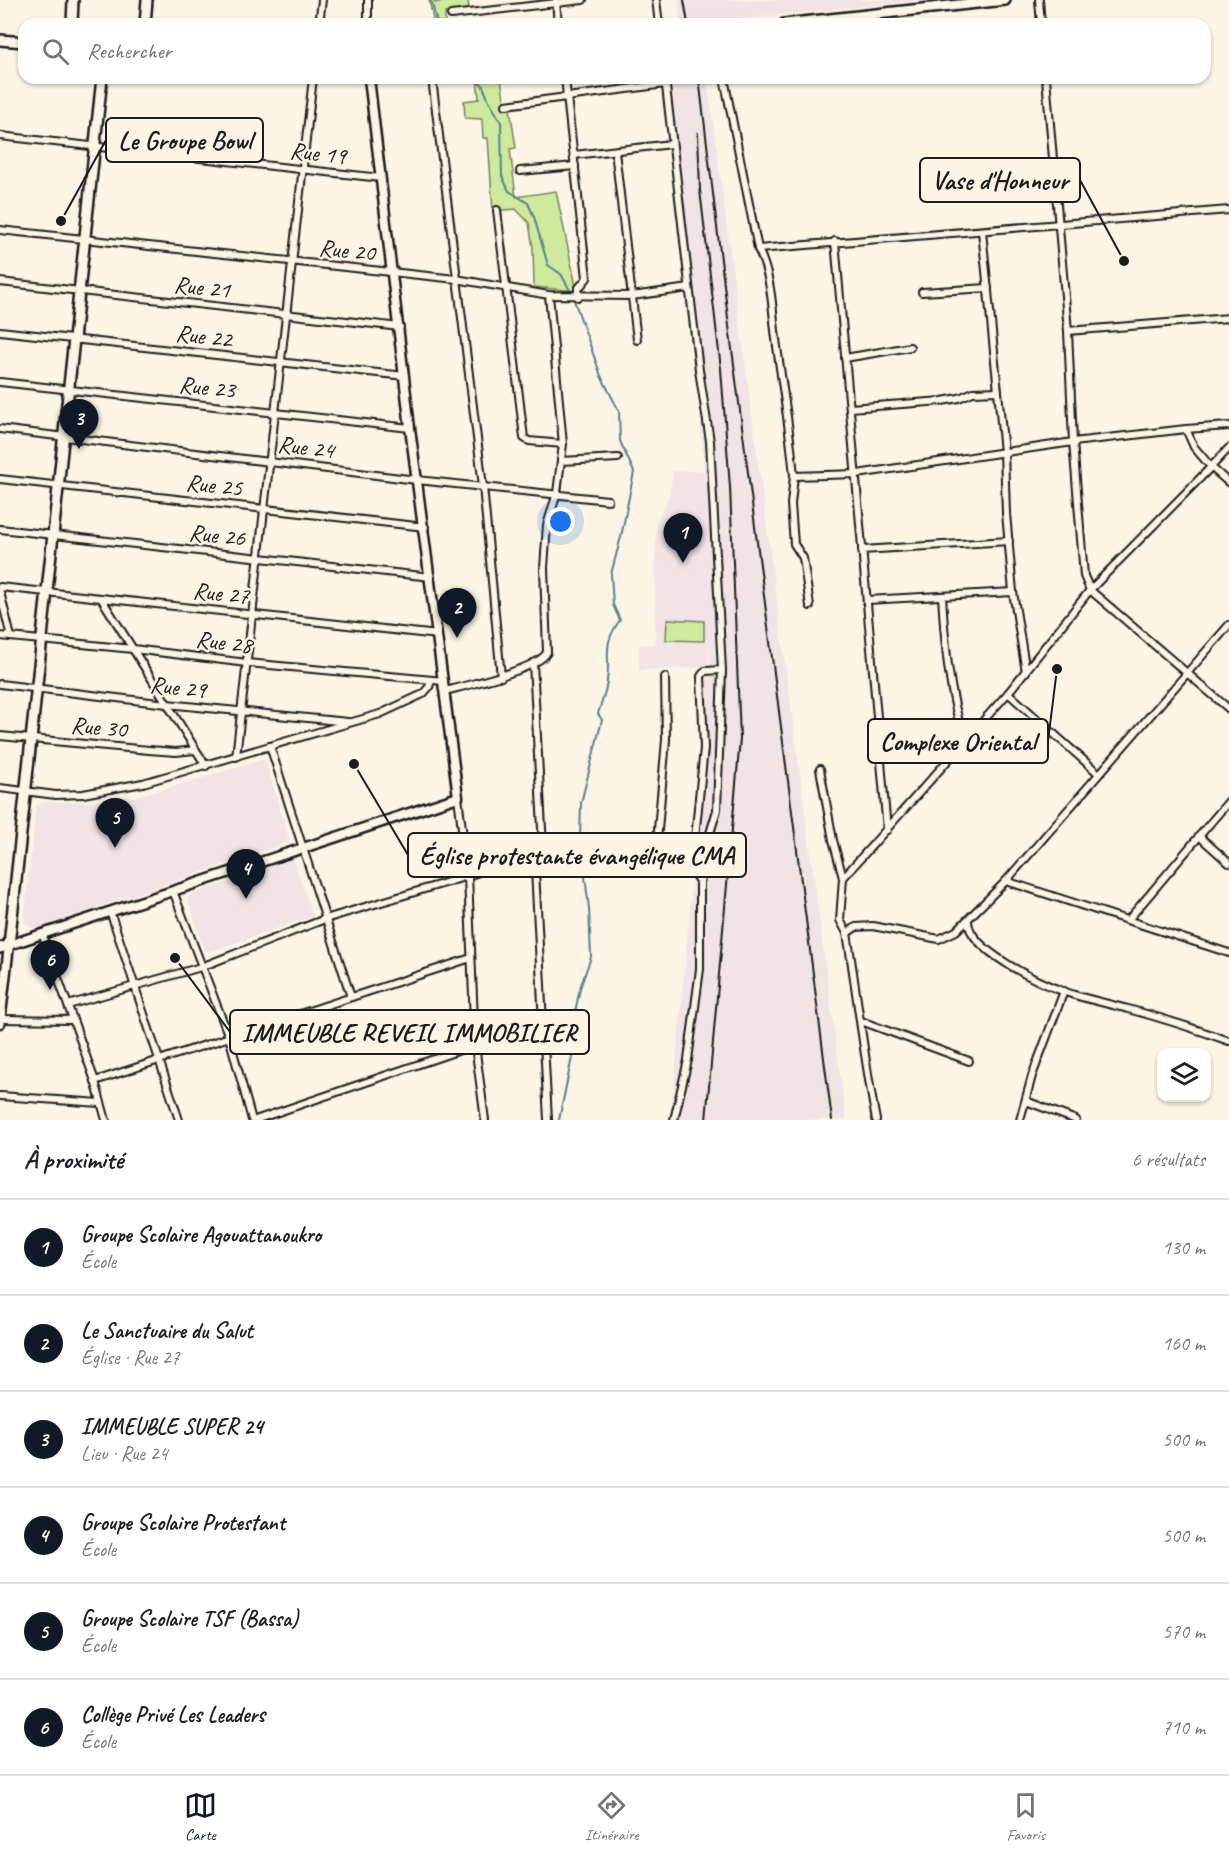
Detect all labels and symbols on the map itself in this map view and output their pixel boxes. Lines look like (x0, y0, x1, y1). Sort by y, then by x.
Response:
callout: Le Groupe Bowl (106, 118, 263, 162)
text: Le Groupe Bowl (118, 124, 257, 157)
street label: Rue 19 (288, 135, 350, 171)
callout: Vase d'Honneur (920, 158, 1080, 202)
text: Vase d'Honneur (932, 164, 1071, 197)
street label: Rue 20 (317, 232, 379, 268)
street label: Rue 21 (172, 269, 233, 305)
street label: Rue 22 (174, 318, 236, 355)
street label: Rue 23 (177, 369, 239, 405)
pin: 3 (60, 400, 98, 449)
street label: Rue 24 (276, 429, 338, 466)
street label: Rue 25 (184, 467, 245, 503)
your location (546, 507, 575, 536)
pin: 1 (664, 514, 702, 563)
street label: Rue 26 (187, 517, 248, 553)
street label: Rue 27 (191, 575, 252, 611)
pin: 2 (438, 588, 476, 638)
street label: Rue 28 (194, 624, 256, 661)
street label: Rue 29 (148, 669, 210, 705)
street label: Rue 30 (70, 710, 131, 745)
callout: Complexe Oriental (868, 719, 1048, 763)
text: Complexe Oriental (880, 725, 1040, 758)
pin: 5 (96, 798, 134, 848)
callout: Église protestante évangélique CMA (408, 833, 746, 877)
text: Église protestante évangélique CMA (420, 839, 736, 872)
pin: 4 (226, 850, 266, 899)
pin: 6 (31, 940, 70, 990)
callout: IMMEUBLE REVEIL IMMOBILIER (230, 1010, 589, 1054)
text: IMMEUBLE REVEIL IMMOBILIER (241, 1016, 579, 1049)

